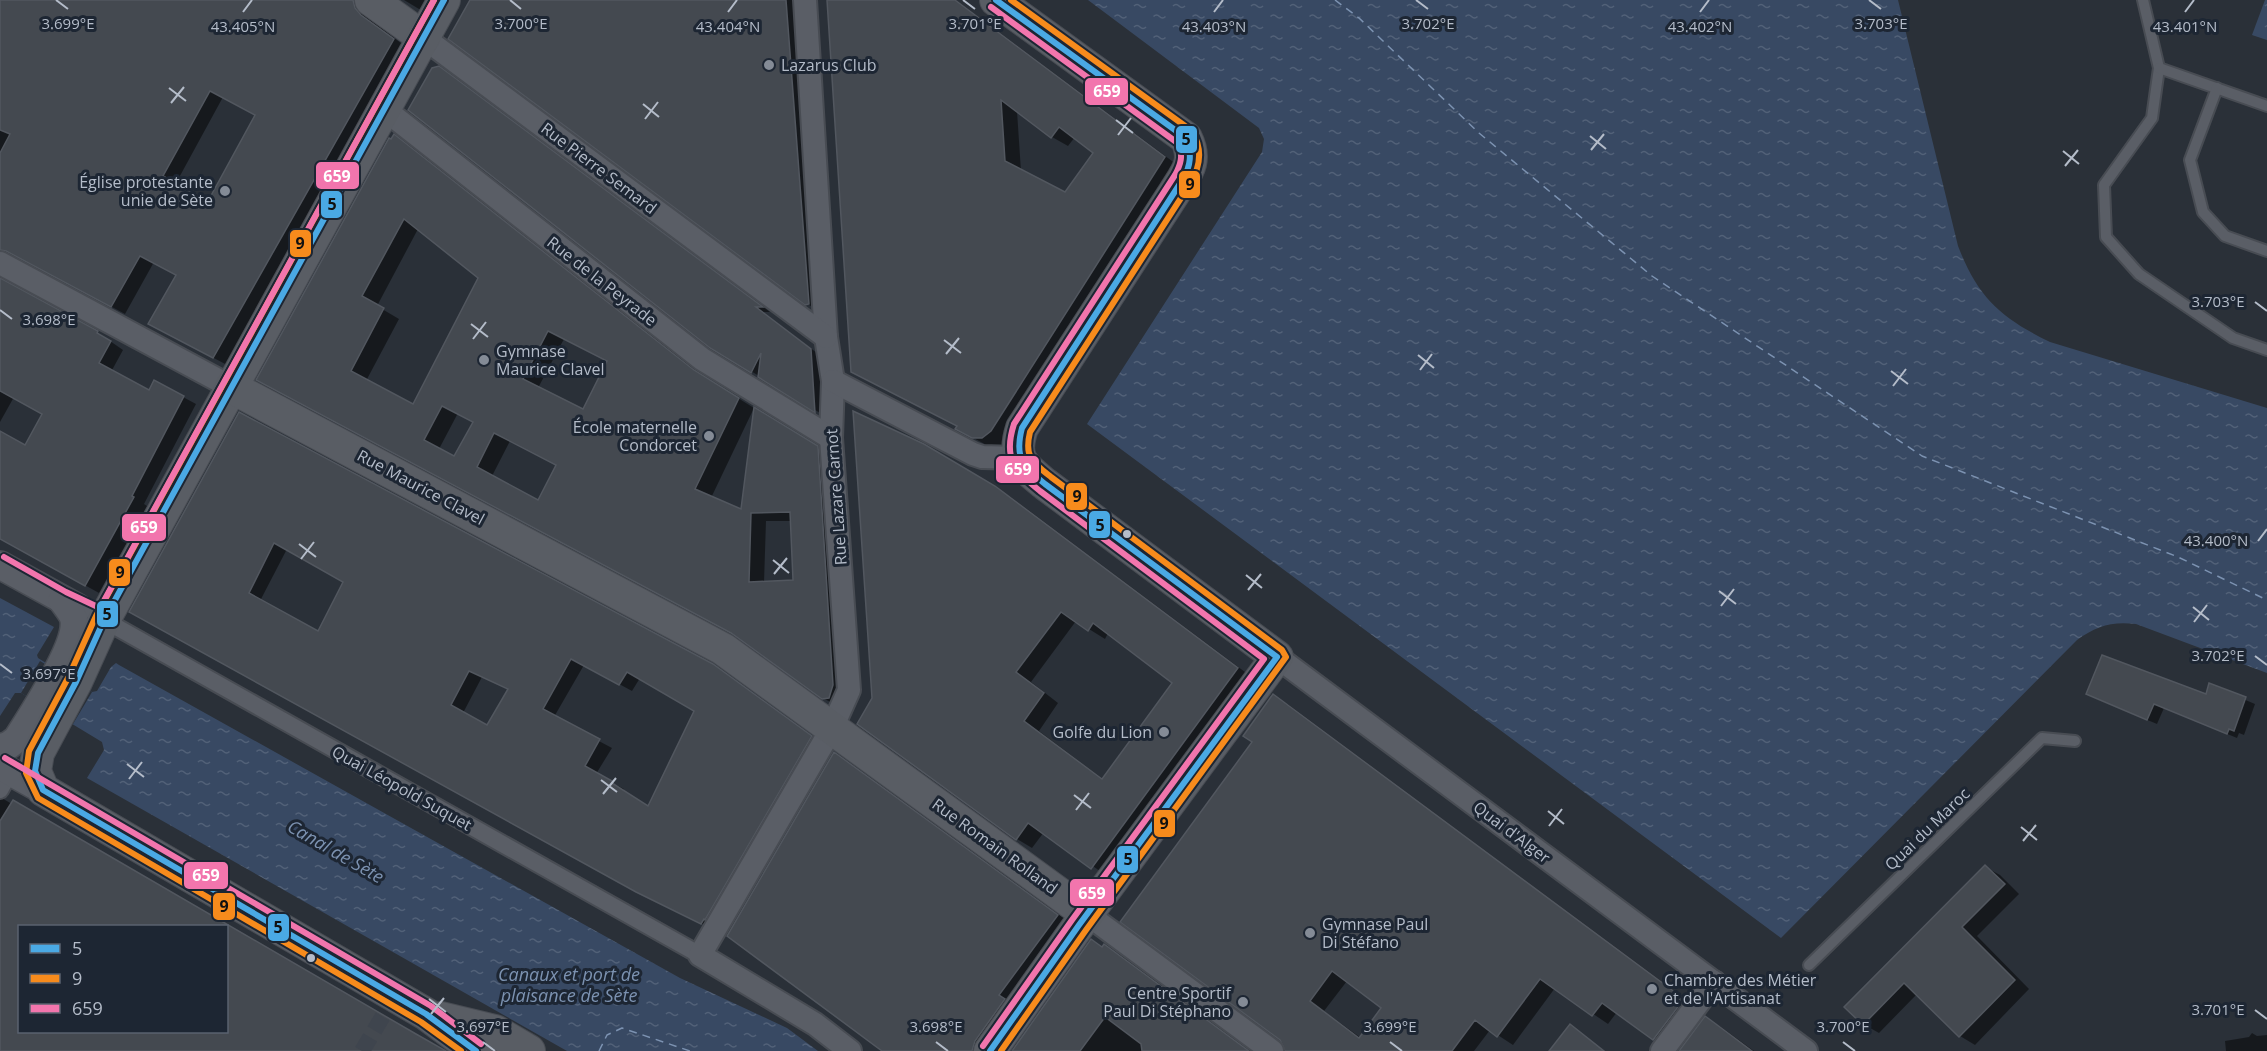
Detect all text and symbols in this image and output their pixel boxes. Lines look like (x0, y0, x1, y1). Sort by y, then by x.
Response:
text: 3.699°E (41, 13, 95, 33)
text: 3.700°E (494, 13, 548, 33)
text: 3.701°E (948, 13, 1002, 33)
text: 3.702°E (1401, 13, 1455, 33)
text: 3.703°E (1854, 13, 1908, 33)
text: 43.405°N (211, 16, 275, 36)
text: 43.404°N (696, 16, 760, 36)
text: 43.403°N (1182, 16, 1246, 36)
text: 43.402°N (1668, 16, 1732, 36)
text: 43.401°N (2153, 16, 2217, 36)
place label: Lazarus Club (781, 54, 876, 76)
marker: Lazarus Club (762, 58, 776, 72)
line badge: 659 (1084, 77, 1129, 106)
text: 659 (1093, 80, 1121, 102)
street label: Rue Pierre Semard (537, 117, 661, 219)
line badge: 5 (1175, 125, 1198, 154)
text: 5 (1181, 128, 1191, 150)
line badge: 659 (315, 161, 360, 190)
text: 659 (323, 165, 351, 187)
line badge: 9 (1178, 170, 1201, 199)
place label: Église protestante unie de Sète (79, 171, 213, 211)
text: 9 (1185, 173, 1195, 195)
marker: Église protestante unie de Sète (218, 184, 232, 198)
line badge: 5 (320, 190, 343, 219)
text: 5 (327, 193, 337, 215)
line badge: 9 (289, 229, 312, 258)
street label: Rue de la Peyrade (543, 231, 661, 331)
text: 9 (295, 232, 305, 254)
text: 3.703°E (2191, 291, 2245, 311)
text: 3.698°E (22, 309, 76, 329)
place label: Gymnase Maurice Clavel (496, 340, 605, 380)
marker: Gymnase Maurice Clavel (477, 353, 491, 367)
place label: École maternelle Condorcet (573, 416, 697, 456)
street label: Rue Lazare Carnot (820, 428, 852, 566)
marker: École maternelle Condorcet (702, 429, 716, 443)
street label: Rue Maurice Clavel (353, 444, 489, 530)
line badge: 659 (995, 455, 1040, 484)
text: 659 (1004, 458, 1032, 480)
line badge: 9 (1065, 482, 1088, 511)
text: 9 (1072, 485, 1082, 507)
line badge: 5 (1088, 510, 1111, 539)
line badge: 659 (121, 513, 167, 542)
text: 5 (1095, 514, 1105, 536)
text: 659 (130, 516, 158, 538)
unlabelled marker (1121, 528, 1133, 540)
text: 43.400°N (2184, 530, 2248, 550)
line badge: 9 (108, 558, 131, 587)
text: 9 (115, 561, 125, 583)
line badge: 5 (96, 600, 119, 628)
text: 5 (102, 603, 112, 625)
text: 3.702°E (2191, 645, 2245, 665)
text: 3.697°E (22, 663, 76, 683)
place label: Golfe du Lion (1053, 721, 1152, 743)
marker: Golfe du Lion (1157, 725, 1171, 739)
street label: Quai Léopold Suquet (328, 740, 476, 836)
street label: Quai du Maroc (1880, 783, 1975, 875)
street label: Rue Romain Rolland (928, 793, 1062, 899)
street label: Quai d'Alger (1469, 796, 1555, 868)
line badge: 9 (1153, 809, 1176, 838)
text: 9 (1159, 812, 1169, 834)
water label: Canal de Sète (283, 814, 389, 888)
line badge: 5 (1116, 845, 1139, 874)
text: 5 (1123, 848, 1133, 870)
line badge: 659 (183, 861, 229, 890)
text: 659 (192, 864, 220, 886)
line badge: 659 (1069, 878, 1115, 907)
text: 659 (1078, 882, 1106, 904)
line badge: 9 (212, 892, 236, 921)
text: 9 (219, 895, 229, 917)
line badge: 5 (267, 913, 290, 942)
place label: Gymnase Paul Di Stéfano (1322, 913, 1428, 953)
text: 5 (273, 916, 283, 938)
legend (18, 925, 228, 1033)
marker: Gymnase Paul Di Stéfano (1303, 926, 1317, 940)
text: 5 (72, 936, 82, 960)
unlabelled marker (305, 952, 317, 964)
water label: Canaux et port de plaisance de Sète (498, 962, 640, 1007)
text: 9 (72, 966, 82, 990)
place label: Chambre des Métier et de l'Artisanat (1664, 969, 1817, 1009)
place label: Centre Sportif Paul Di Stéphano (1103, 982, 1233, 1022)
marker: Chambre des Métier et de l'Artisanat (1645, 982, 1659, 996)
marker: Centre Sportif Paul Di Stéphano (1236, 995, 1250, 1009)
text: 659 (72, 996, 103, 1020)
text: 3.701°E (2191, 999, 2245, 1019)
text: 3.697°E (456, 1016, 510, 1036)
text: 3.698°E (909, 1016, 963, 1036)
text: 3.699°E (1363, 1016, 1417, 1036)
text: 3.700°E (1816, 1016, 1870, 1036)

